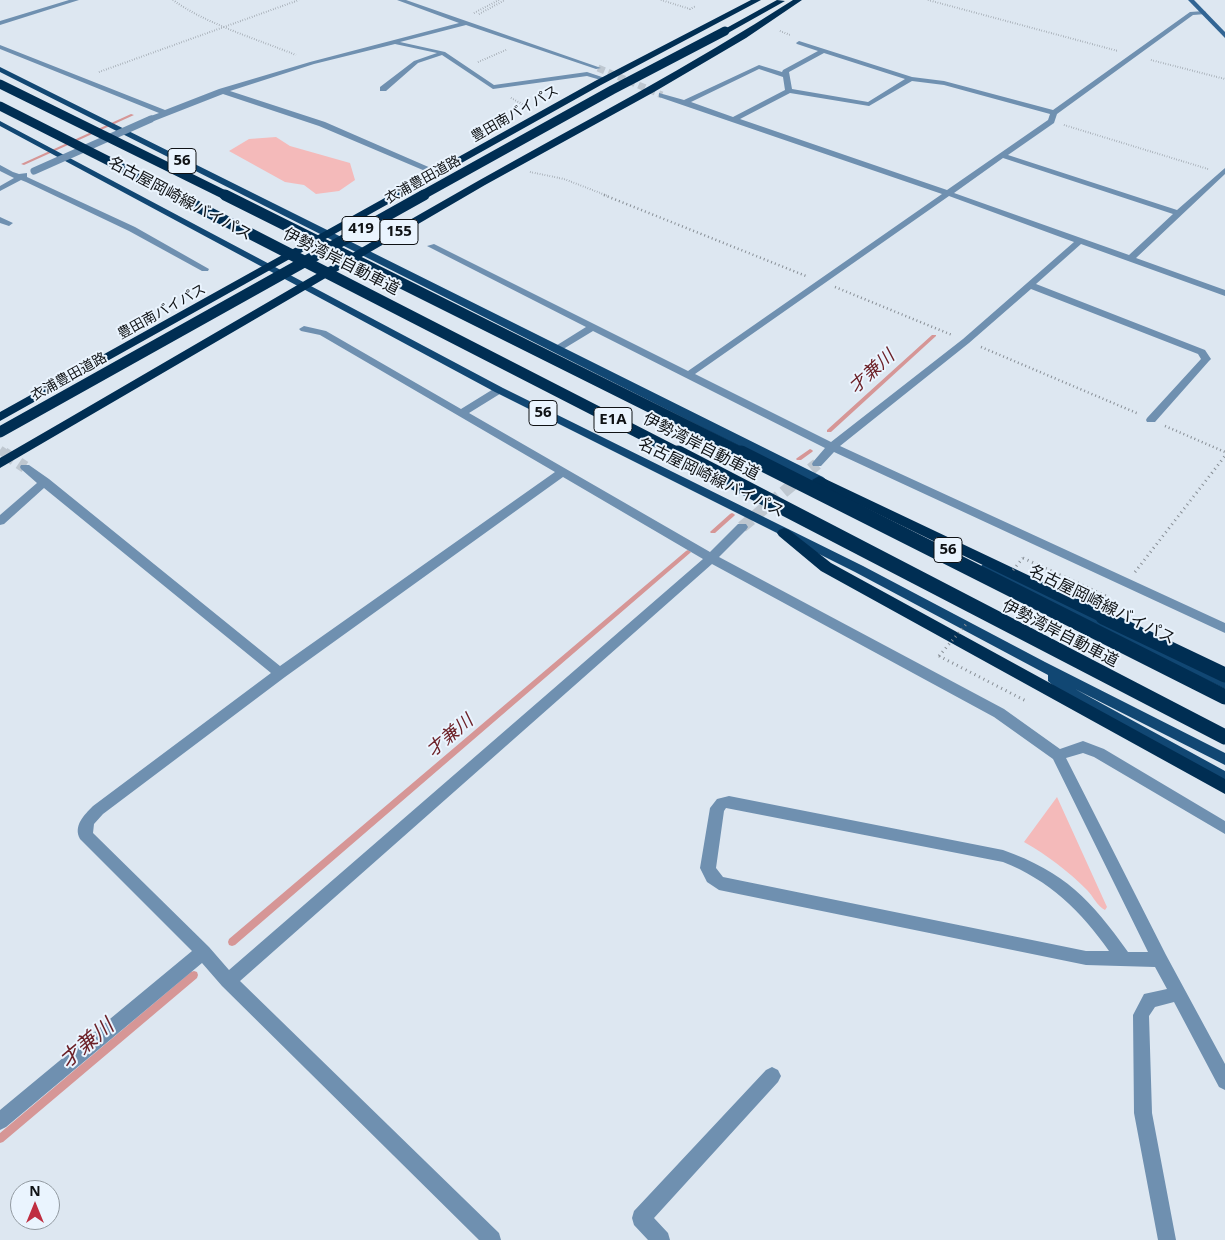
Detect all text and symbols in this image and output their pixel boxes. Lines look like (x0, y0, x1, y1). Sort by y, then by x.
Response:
street label: 豊田南バイパス (468, 82, 562, 146)
road number: 56 (168, 148, 196, 174)
street label: 衣浦豊田道路 (382, 152, 464, 208)
street label: 名古屋岡崎線バイパス (105, 153, 255, 245)
road number: 419 (342, 216, 380, 242)
road number: 155 (380, 220, 418, 244)
street label: 伊勢湾岸自動車道 (280, 224, 402, 300)
street label: 豊田南バイパス (115, 281, 209, 343)
water label: 才兼川 (845, 346, 899, 398)
street label: 衣浦豊田道路 (28, 349, 110, 405)
road number: 56 (529, 400, 557, 426)
road number: E1A (594, 408, 632, 432)
street label: 伊勢湾岸自動車道 (640, 409, 762, 485)
street label: 名古屋岡崎線バイパス (635, 434, 787, 522)
road number: 56 (934, 538, 962, 562)
street label: 名古屋岡崎線バイパス (1026, 561, 1178, 649)
street label: 伊勢湾岸自動車道 (999, 596, 1121, 672)
water label: 才兼川 (422, 710, 478, 762)
water label: 才兼川 (55, 1014, 119, 1074)
north arrow (10, 1180, 60, 1230)
text: N (29, 1181, 41, 1200)

